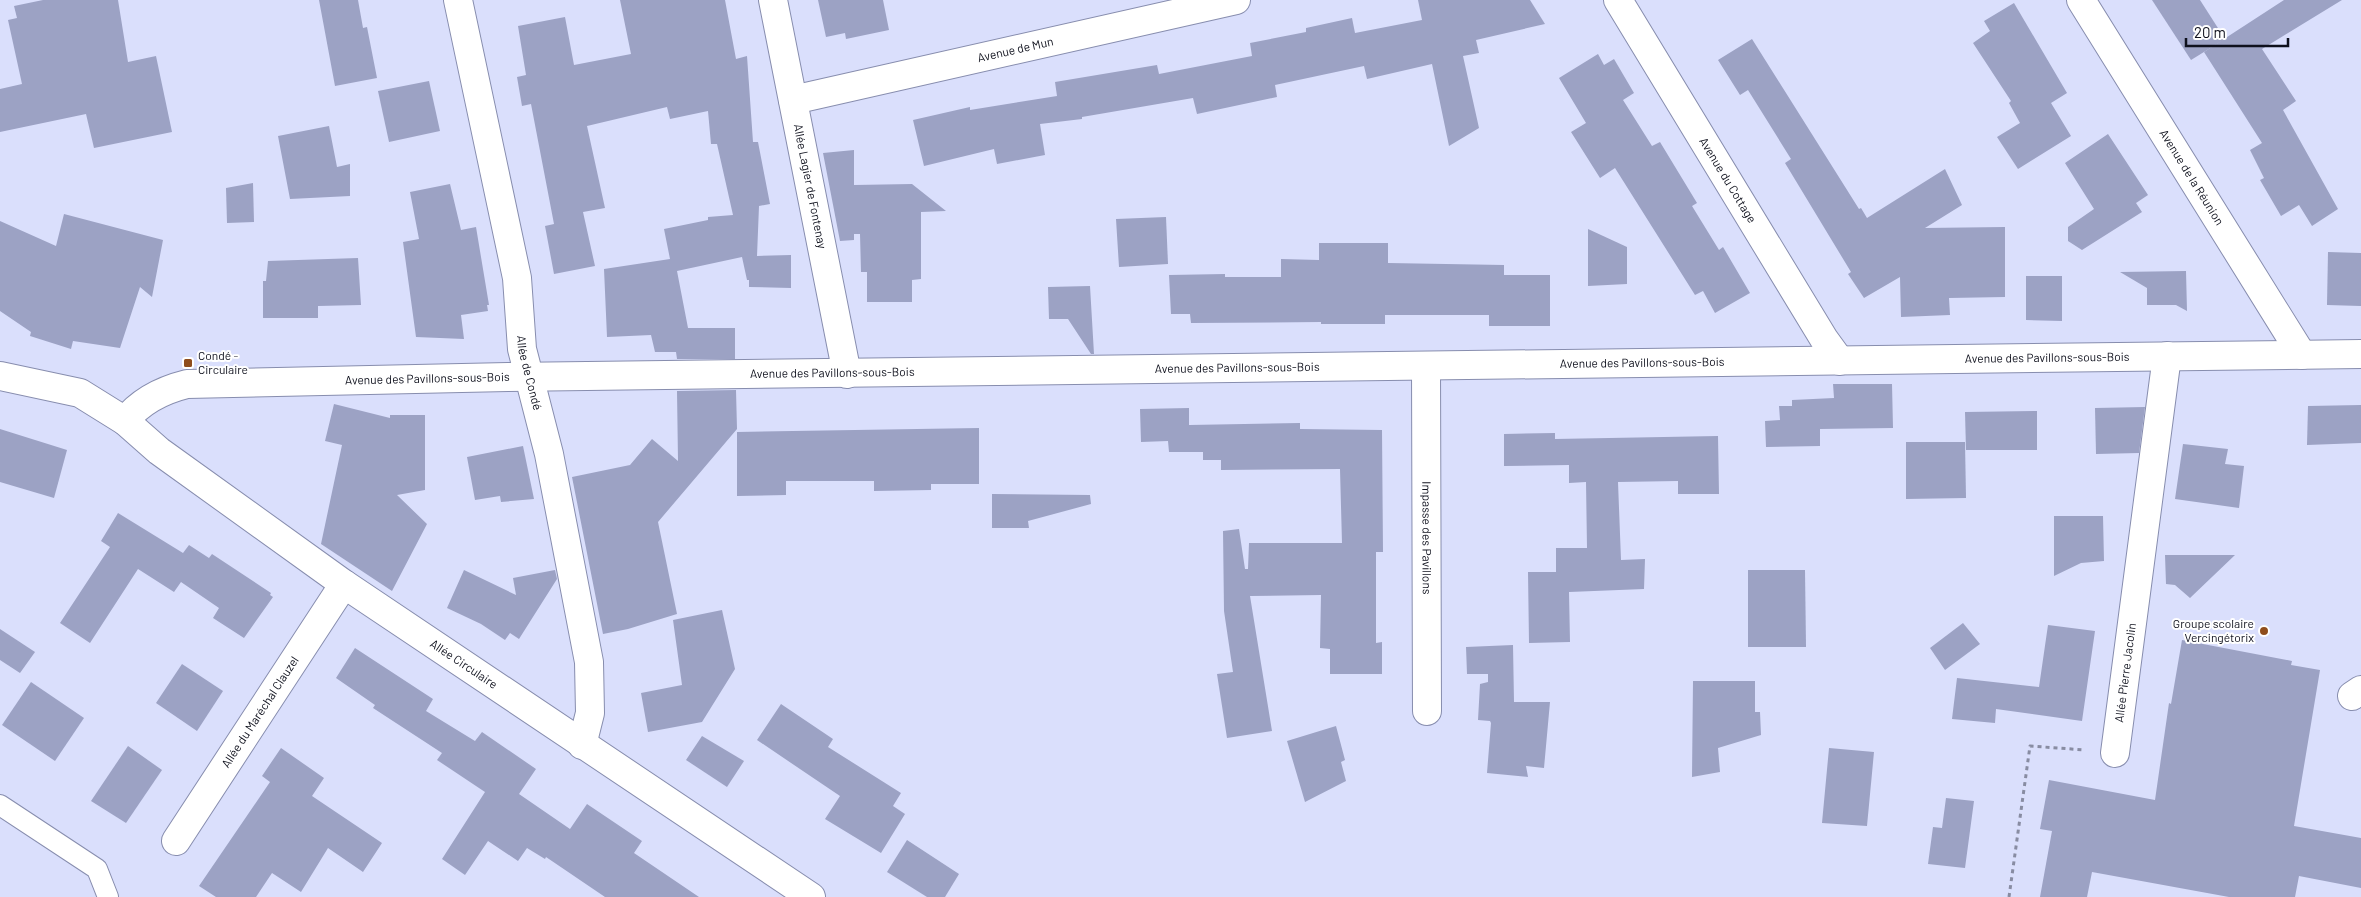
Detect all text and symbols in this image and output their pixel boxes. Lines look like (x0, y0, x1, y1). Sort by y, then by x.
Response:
scale bar (2186, 15, 2288, 47)
text: 20 m (2194, 23, 2226, 41)
street label: Avenue de Mun (976, 33, 1055, 64)
street label: Allée Lagier de Fontenay (792, 122, 830, 250)
street label: Avenue de la Réunion (2157, 127, 2227, 227)
street label: Avenue du Cottage (1697, 135, 1760, 225)
street label: Allée de Condé (515, 335, 545, 411)
place label: Condé - Circulaire (198, 348, 248, 376)
street label: Avenue des Pavillons-sous-Bois (1965, 349, 2130, 365)
street label: Avenue des Pavillons-sous-Bois (1560, 354, 1725, 370)
marker: Condé - Circulaire (182, 357, 194, 369)
street label: Avenue des Pavillons-sous-Bois (1155, 359, 1320, 375)
street label: Avenue des Pavillons-sous-Bois (750, 364, 915, 380)
street label: Avenue des Pavillons-sous-Bois (345, 369, 510, 387)
street label: Impasse des Pavillons (1420, 481, 1435, 595)
place label: Groupe scolaire Vercingétorix (2173, 616, 2254, 644)
street label: Allée Pierre Jacolin (2111, 622, 2138, 723)
marker: Groupe scolaire Vercingétorix (2258, 625, 2270, 637)
street label: Allée Circulaire (428, 636, 501, 691)
street label: Allée du Maréchal Clauzel (218, 653, 301, 770)

